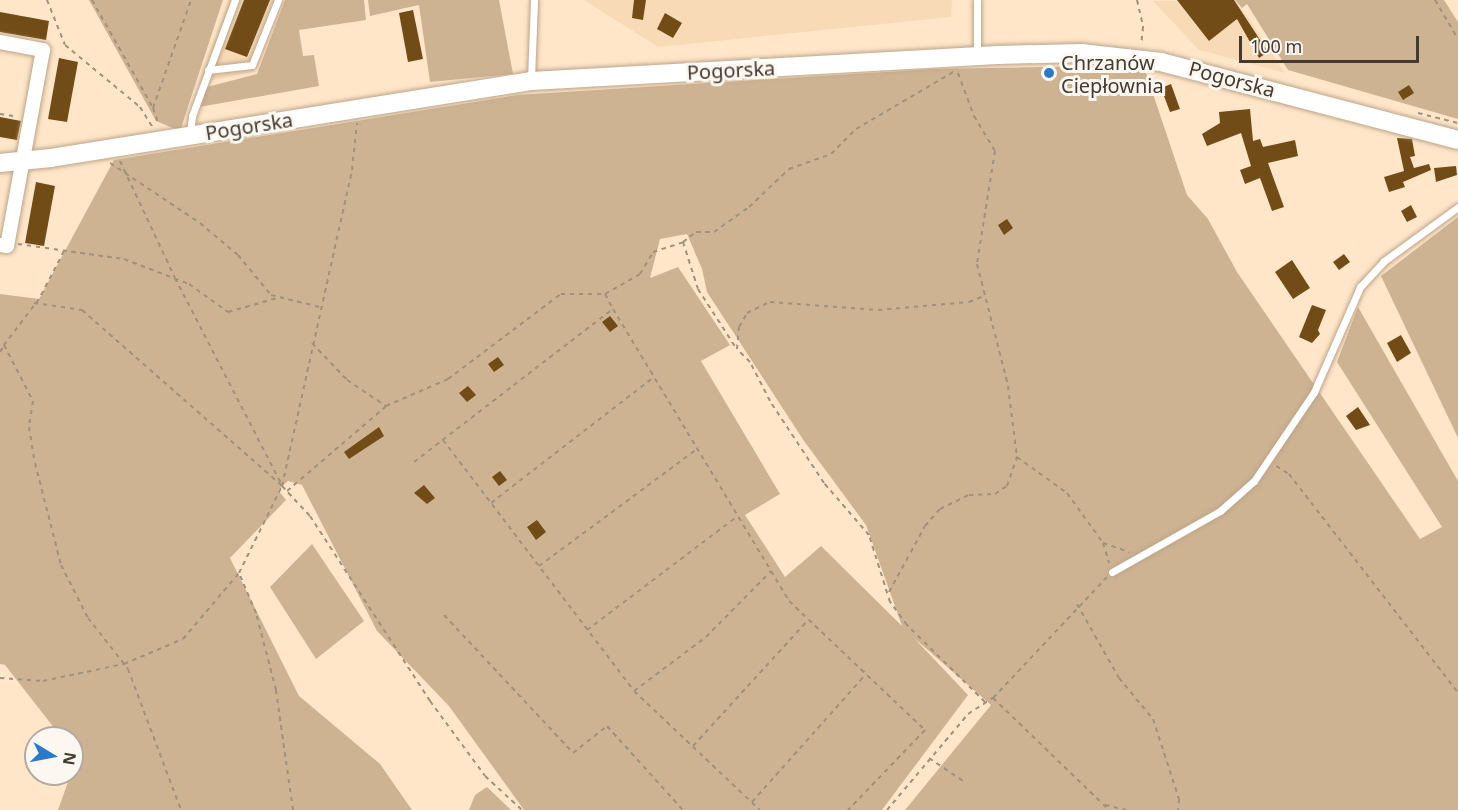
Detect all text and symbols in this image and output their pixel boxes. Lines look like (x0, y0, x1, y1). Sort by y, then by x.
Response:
scale bar (1242, 24, 1422, 62)
text: 100 m (1250, 34, 1302, 58)
place label: Chrzanów Ciepłownia (1061, 50, 1164, 97)
street label: Pogorska (686, 56, 776, 84)
street label: Pogorska (1186, 56, 1278, 102)
marker: Chrzanów Ciepłownia (1042, 66, 1056, 80)
street label: Pogorska (203, 107, 295, 145)
north arrow (24, 726, 84, 786)
text: N (58, 750, 82, 767)

